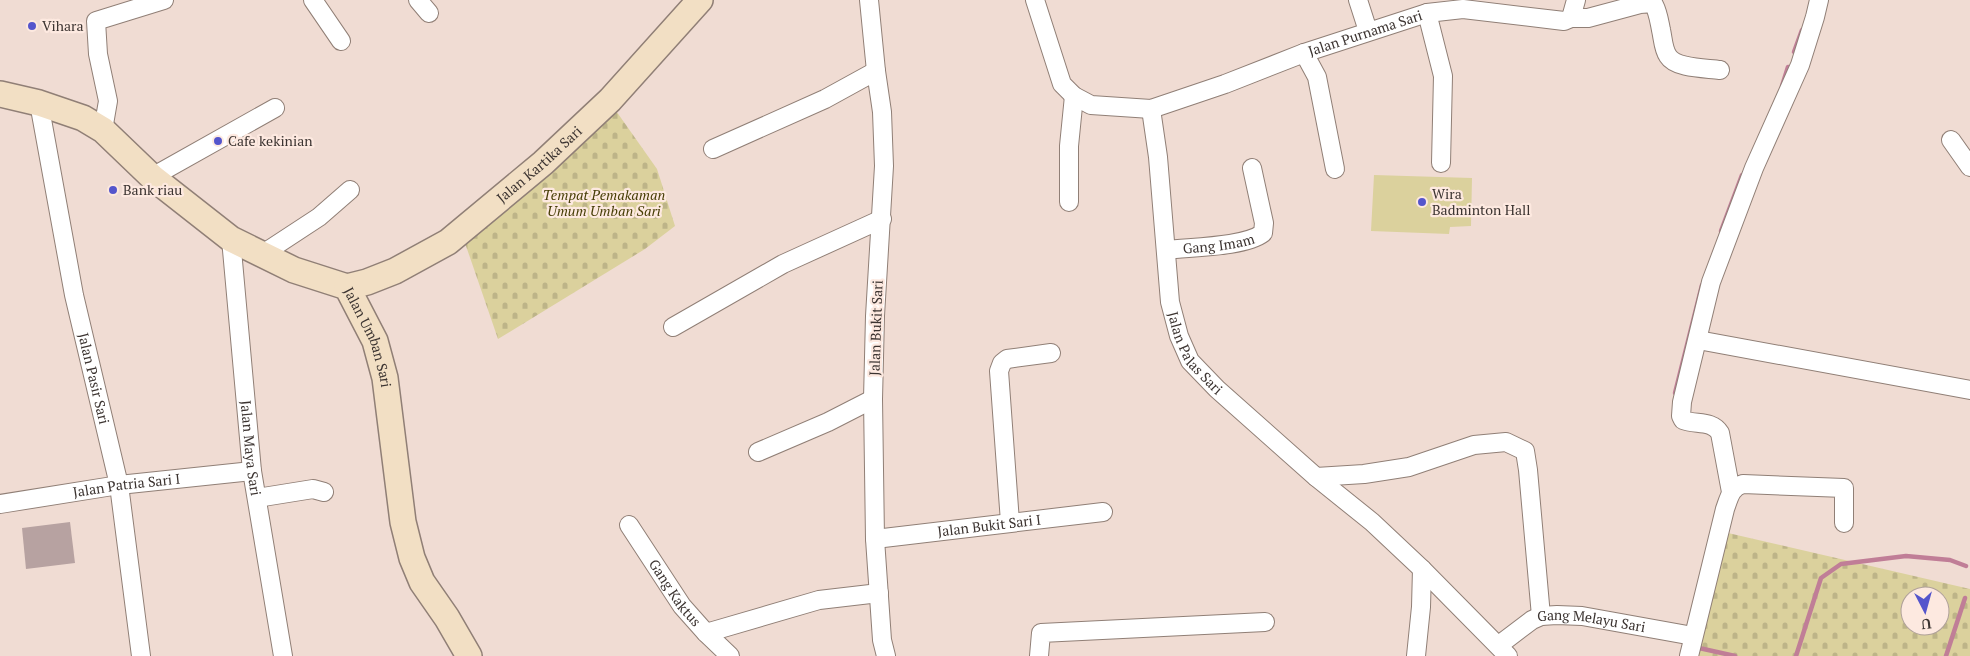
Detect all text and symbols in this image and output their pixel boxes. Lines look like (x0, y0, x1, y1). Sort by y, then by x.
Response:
street label: Jalan Purnama Sari (1306, 5, 1425, 60)
place label: Vihara (42, 16, 84, 35)
marker: Vihara (26, 20, 38, 32)
street label: Jalan Kartika Sari (492, 121, 586, 207)
place label: Cafe kekinian (228, 131, 313, 150)
marker: Cafe kekinian (212, 135, 224, 147)
place label: Bank riau (123, 180, 182, 199)
marker: Bank riau (107, 184, 119, 196)
place label: Wira Badminton Hall (1432, 184, 1530, 219)
park label: Tempat Pemakaman Umum Umban Sari (543, 185, 665, 220)
marker: Wira Badminton Hall (1416, 196, 1428, 208)
street label: Gang Imam (1182, 229, 1257, 258)
street label: Jalan Bukit Sari (864, 280, 887, 376)
street label: Jalan Umban Sari (340, 284, 396, 388)
street label: Jalan Palas Sari (1164, 309, 1227, 399)
street label: Jalan Pasir Sari (74, 331, 114, 426)
street label: Jalan Maya Sari (237, 400, 266, 497)
street label: Jalan Patria Sari I (71, 469, 181, 501)
street label: Jalan Bukit Sari I (936, 509, 1042, 541)
street label: Gang Kaktus (645, 555, 706, 630)
north arrow (1900, 586, 1950, 636)
street label: Gang Melayu Sari (1537, 605, 1647, 636)
text: U (1920, 614, 1932, 634)

